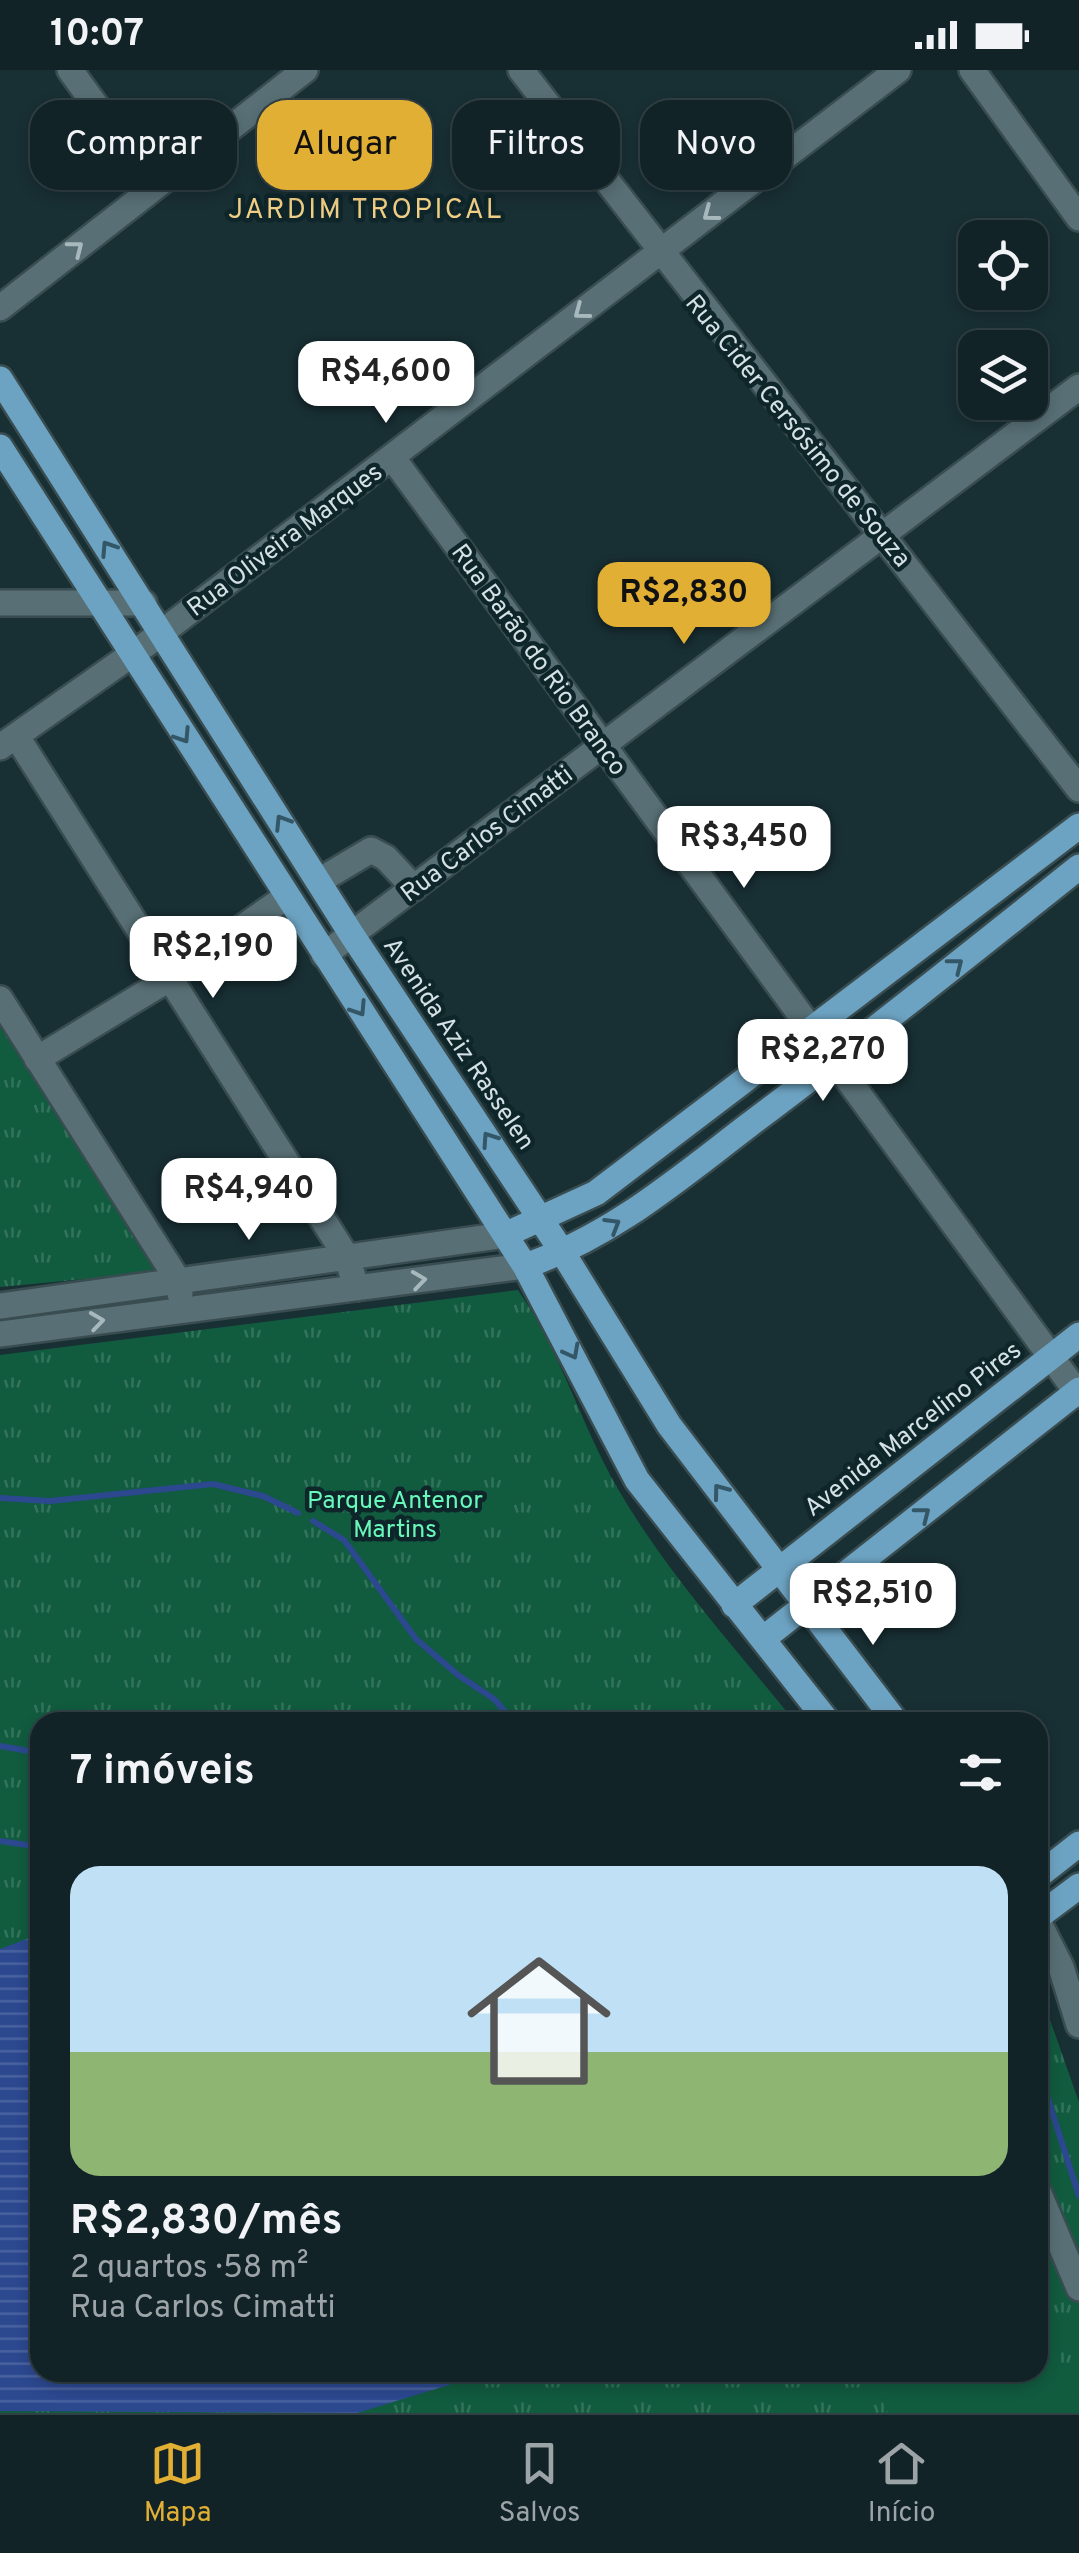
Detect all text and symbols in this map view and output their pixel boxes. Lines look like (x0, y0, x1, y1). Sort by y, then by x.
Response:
text: 10:07 (50, 11, 144, 60)
chip: Comprar (30, 100, 237, 190)
chip: Alugar (257, 100, 432, 190)
chip: Filtros (452, 100, 620, 190)
chip: Novo (640, 100, 792, 190)
district label: JARDIM TROPICAL (228, 193, 504, 229)
one-way arrow (703, 203, 721, 220)
map controls (958, 220, 1048, 420)
button: locate (958, 220, 1048, 310)
one-way arrow (65, 242, 83, 259)
street label: Rua Cider Cersósimo de Souza (677, 289, 917, 575)
one-way arrow (574, 301, 592, 318)
button: layers (958, 330, 1048, 420)
pin: R$4,600 (294, 341, 478, 426)
text: R$4,600 (320, 353, 452, 393)
street label: Rua Oliveira Marques (182, 458, 390, 625)
street label: Rua Barão do Rio Branco (443, 539, 632, 783)
one-way arrow (102, 540, 121, 558)
pin: R$2,830 (592, 562, 776, 647)
text: R$2,830 (620, 574, 748, 614)
one-way arrow (171, 725, 190, 743)
street label: Rua Carlos Cimatti (395, 760, 580, 911)
pin: R$3,450 (652, 806, 836, 891)
one-way arrow (275, 815, 294, 833)
text: R$3,450 (680, 818, 808, 858)
pin: R$2,190 (121, 916, 305, 1001)
text: R$2,190 (152, 928, 274, 968)
street label: Avenida Aziz Rasselen (374, 932, 541, 1157)
one-way arrow (944, 959, 962, 977)
one-way arrow (347, 998, 366, 1016)
pin: R$2,270 (731, 1019, 915, 1104)
text: R$2,270 (760, 1031, 886, 1071)
one-way arrow (482, 1132, 501, 1150)
pin: R$4,940 (157, 1158, 341, 1243)
text: R$4,940 (183, 1170, 315, 1210)
one-way arrow (602, 1218, 620, 1237)
one-way arrow (411, 1270, 427, 1291)
one-way arrow (88, 1311, 105, 1332)
street label: Avenida Marcelino Pires (799, 1336, 1029, 1525)
one-way arrow (560, 1341, 579, 1359)
one-way arrow (715, 1484, 732, 1502)
park label: Parque Antenor Martins (307, 1486, 483, 1547)
one-way arrow (911, 1508, 929, 1526)
pin: R$2,510 (781, 1563, 965, 1648)
text: R$2,510 (812, 1575, 934, 1615)
icon: filters (953, 1745, 1008, 1800)
text: 7 imóveis (70, 1746, 255, 1799)
icon: home (449, 1931, 629, 2111)
text: R$2,830/mês (70, 2196, 342, 2249)
text: 2 quartos · 58 m² (70, 2249, 309, 2289)
text: Rua Carlos Cimatti (70, 2289, 336, 2329)
tab: Mapa (144, 2436, 211, 2532)
tab: Salvos (499, 2436, 580, 2532)
tab: Início (868, 2436, 935, 2532)

